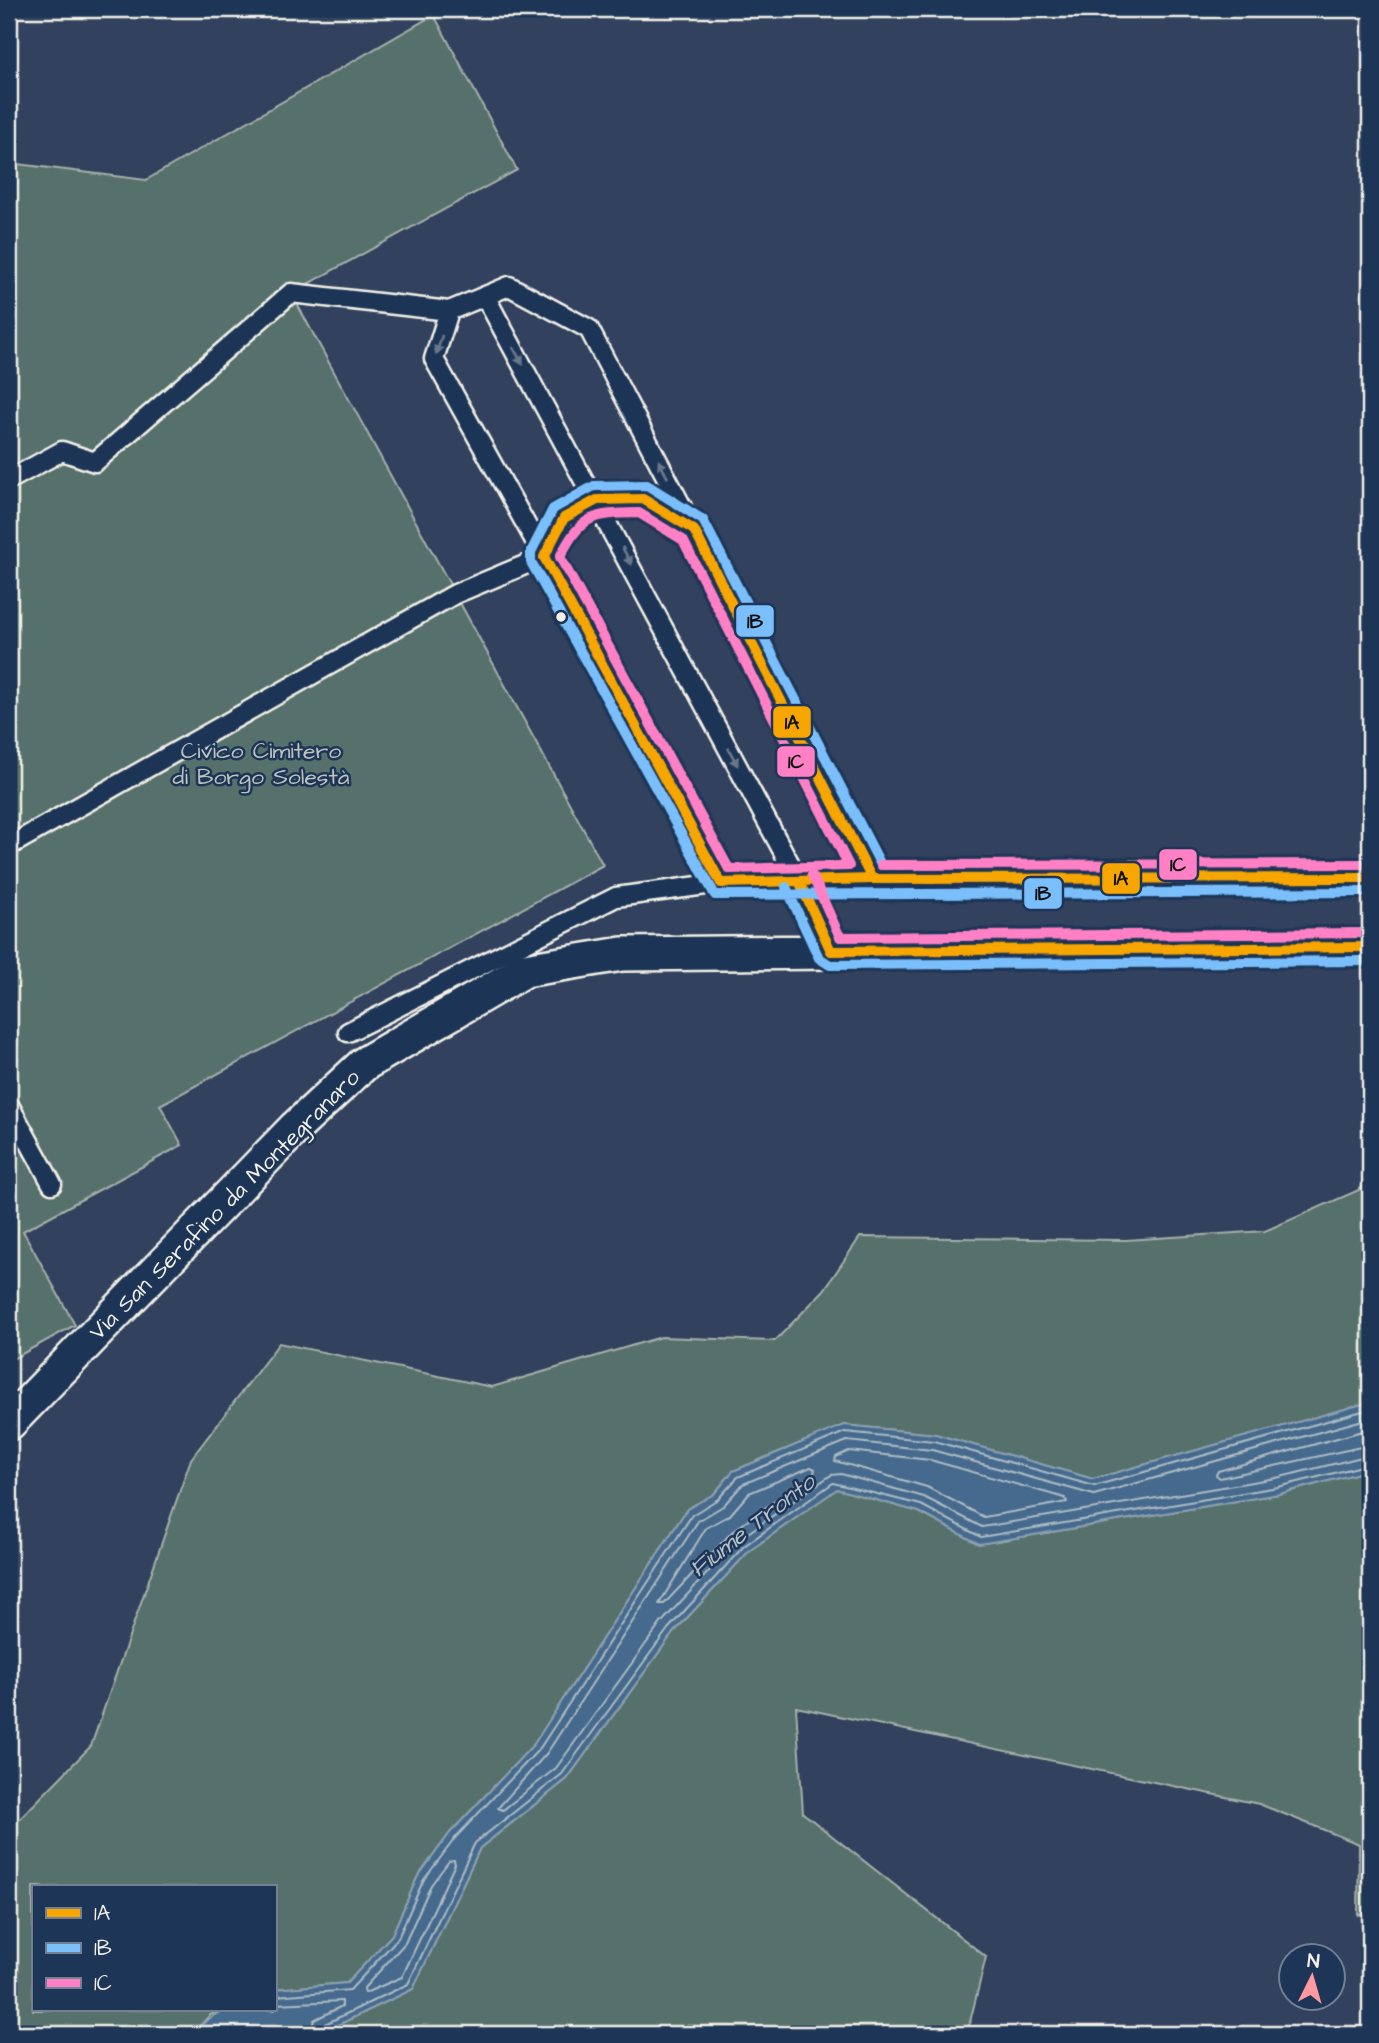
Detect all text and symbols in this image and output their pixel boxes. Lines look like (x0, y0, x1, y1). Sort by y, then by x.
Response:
one-way arrow (433, 335, 443, 356)
one-way arrow (512, 346, 524, 366)
one-way arrow (657, 459, 669, 479)
one-way arrow (621, 546, 632, 566)
line badge: 1B (735, 604, 775, 638)
text: 1B (747, 609, 763, 636)
unlabelled marker (554, 610, 568, 624)
line badge: 1A (772, 705, 812, 739)
text: 1A (785, 710, 800, 737)
park label: Civico Cimitero di Borgo Solestà (173, 735, 350, 794)
line badge: 1C (776, 745, 816, 778)
one-way arrow (728, 747, 739, 767)
text: 1C (788, 749, 804, 776)
line badge: 1C (1158, 848, 1198, 881)
text: 1C (1170, 852, 1186, 879)
line badge: 1A (1101, 862, 1141, 895)
text: 1A (1114, 866, 1129, 893)
line badge: 1B (1023, 877, 1063, 910)
text: 1B (1035, 881, 1051, 908)
street label: Via San Serafino da Montegranaro (82, 1062, 368, 1348)
water label: Fiume Tronto (683, 1465, 824, 1586)
legend (32, 1885, 276, 2011)
text: 1A (94, 1899, 111, 1928)
text: 1B (94, 1934, 112, 1963)
north arrow (1278, 1941, 1348, 2011)
text: N (1306, 1948, 1321, 1976)
text: 1C (94, 1969, 112, 1998)

